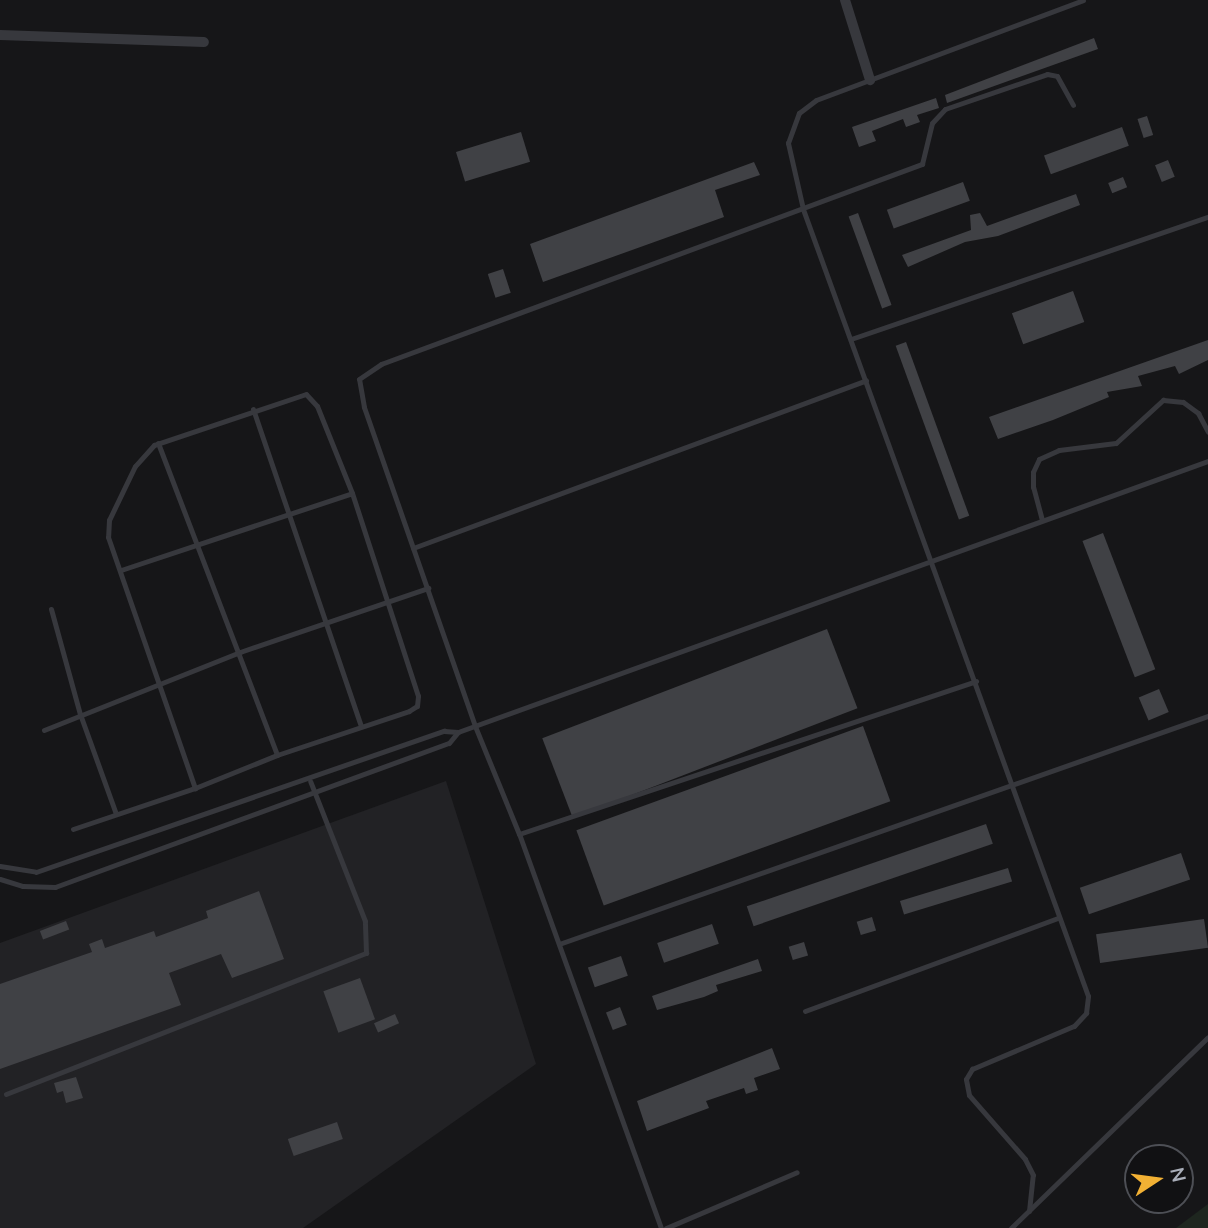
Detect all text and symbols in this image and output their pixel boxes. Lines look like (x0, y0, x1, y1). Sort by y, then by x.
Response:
north arrow (1124, 1144, 1194, 1214)
text: N (1163, 1165, 1192, 1185)

